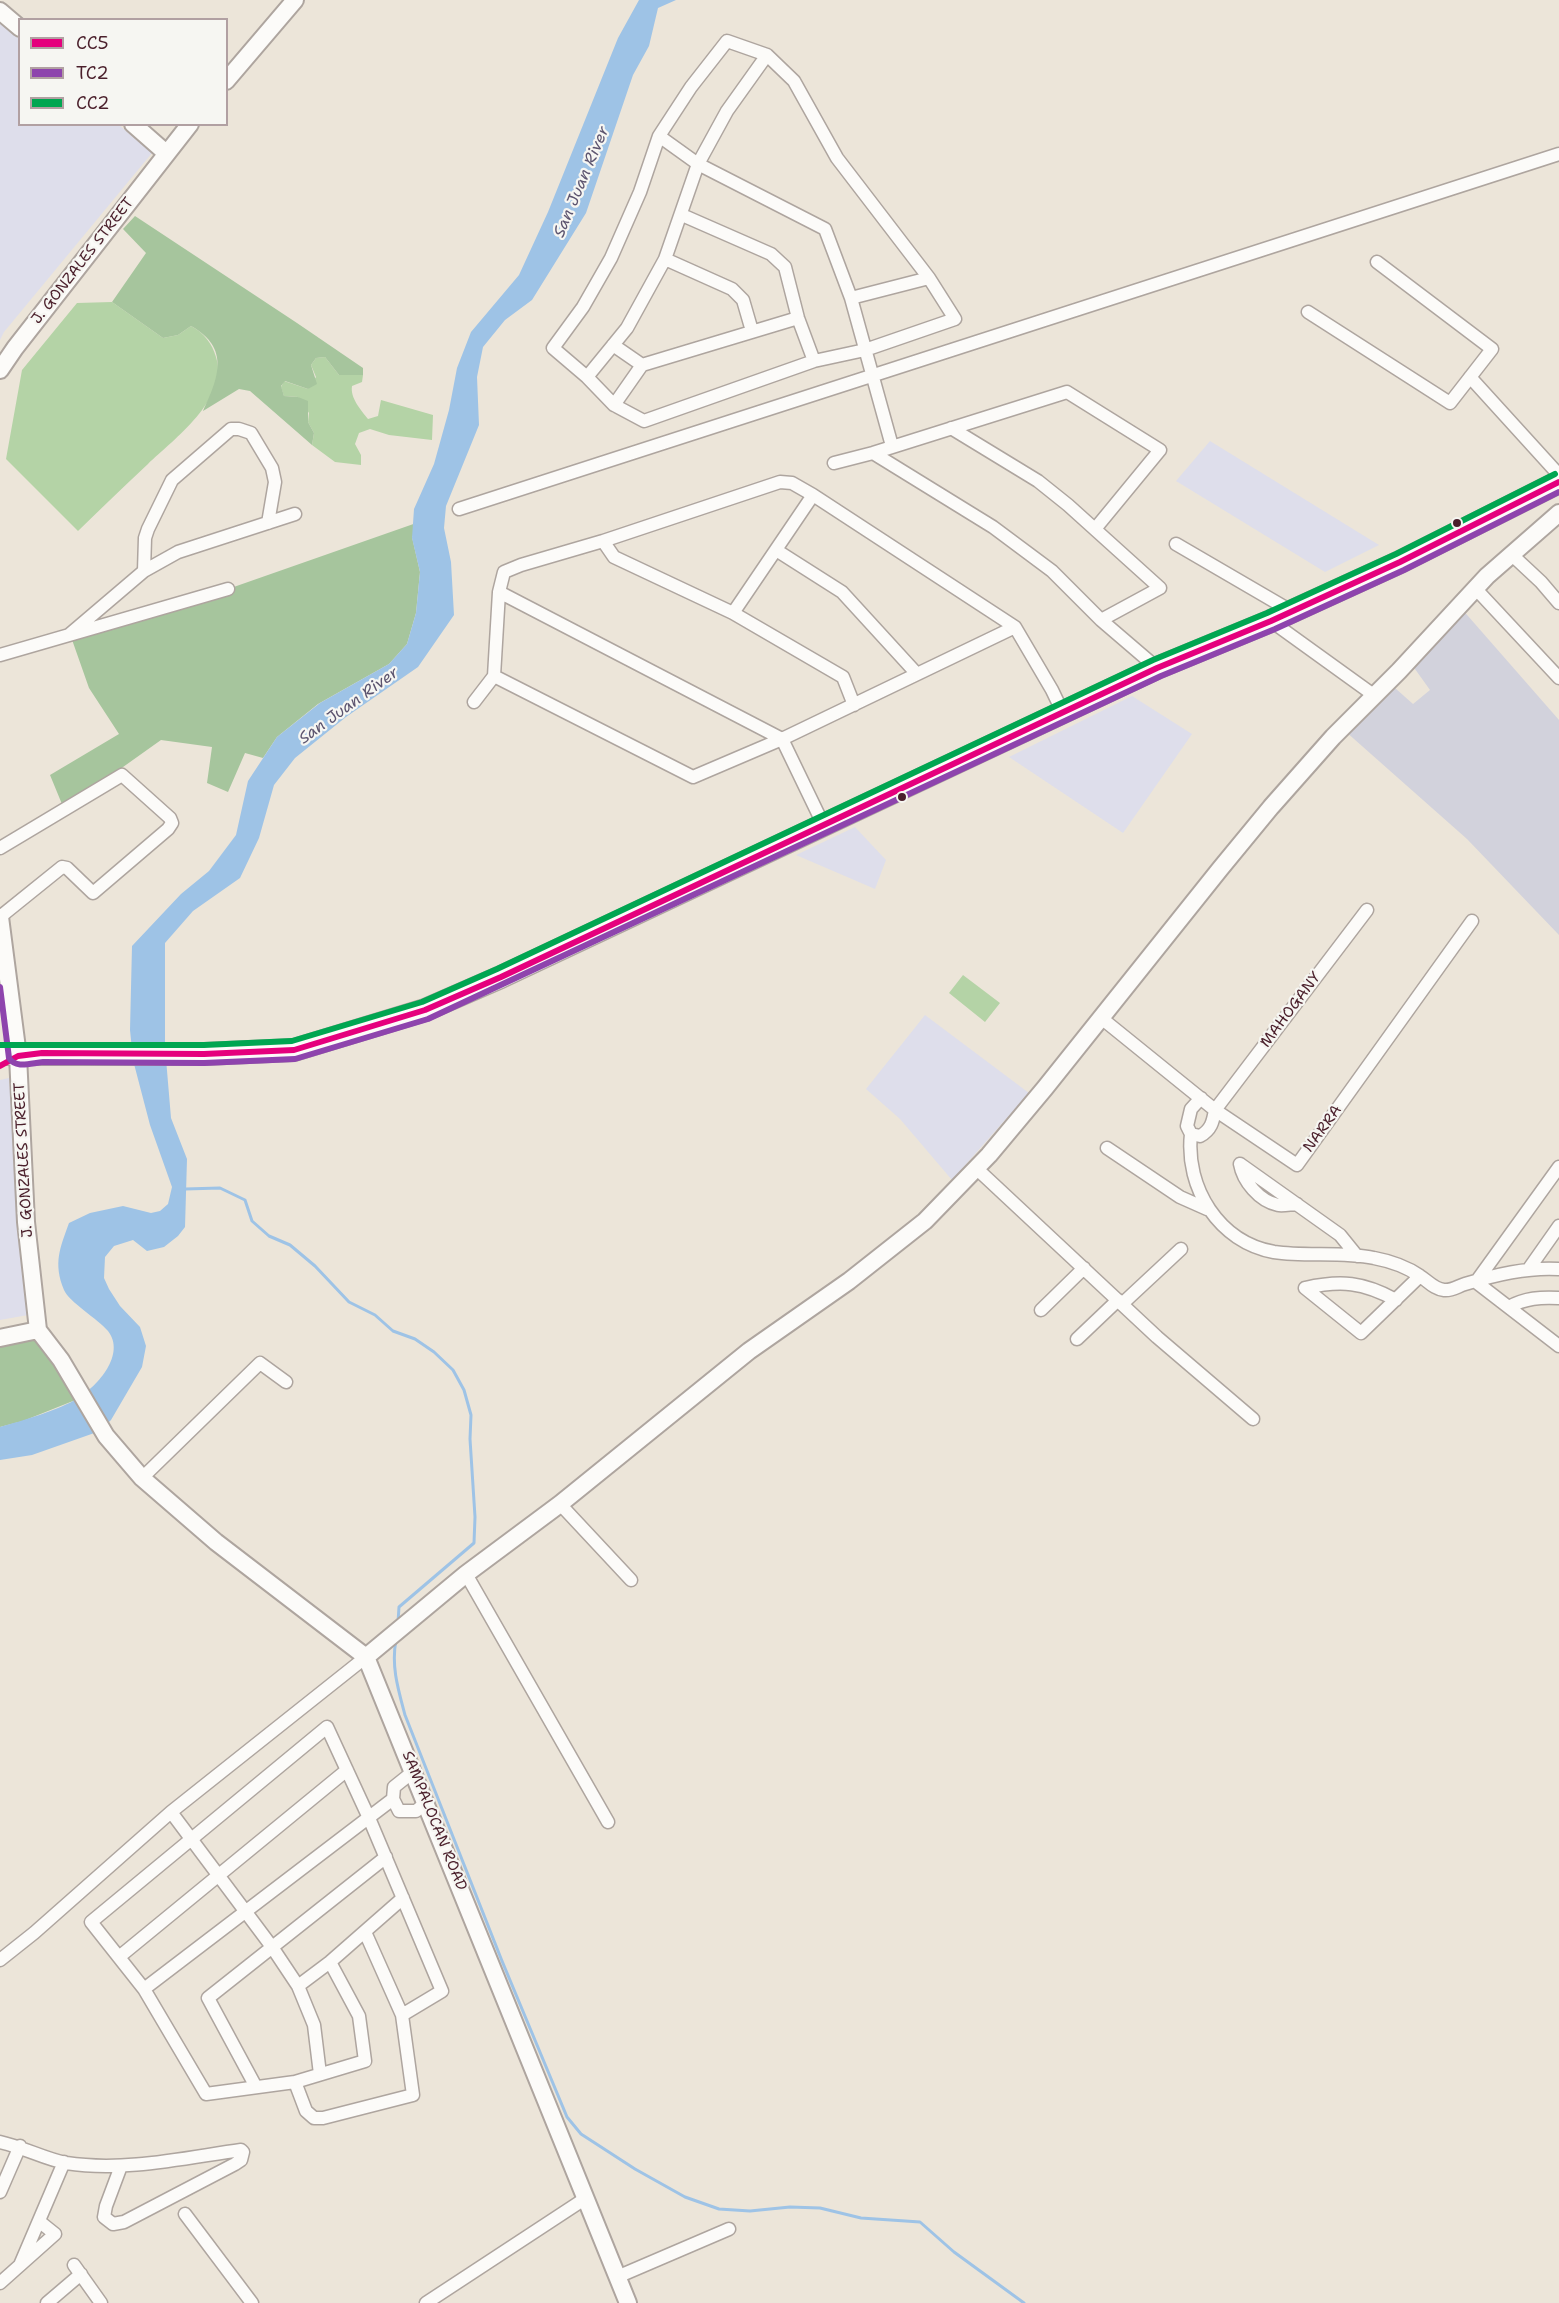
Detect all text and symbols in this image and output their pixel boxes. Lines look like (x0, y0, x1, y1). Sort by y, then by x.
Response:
legend (18, 18, 228, 126)
text: CC5 (76, 31, 109, 55)
text: TC2 (76, 61, 109, 85)
text: CC2 (76, 91, 110, 115)
water label: San Juan River (550, 124, 614, 240)
street label: J. GONZALES STREET (28, 194, 138, 328)
unlabelled marker (1451, 517, 1463, 529)
water label: San Juan River (295, 663, 403, 749)
unlabelled marker (896, 791, 908, 803)
street label: MAHOGANY (1257, 969, 1325, 1051)
street label: J. GONZALES STREET (11, 1082, 37, 1238)
street label: NARRA (1300, 1102, 1346, 1156)
street label: SAMPALOCAN ROAD (398, 1749, 470, 1893)

